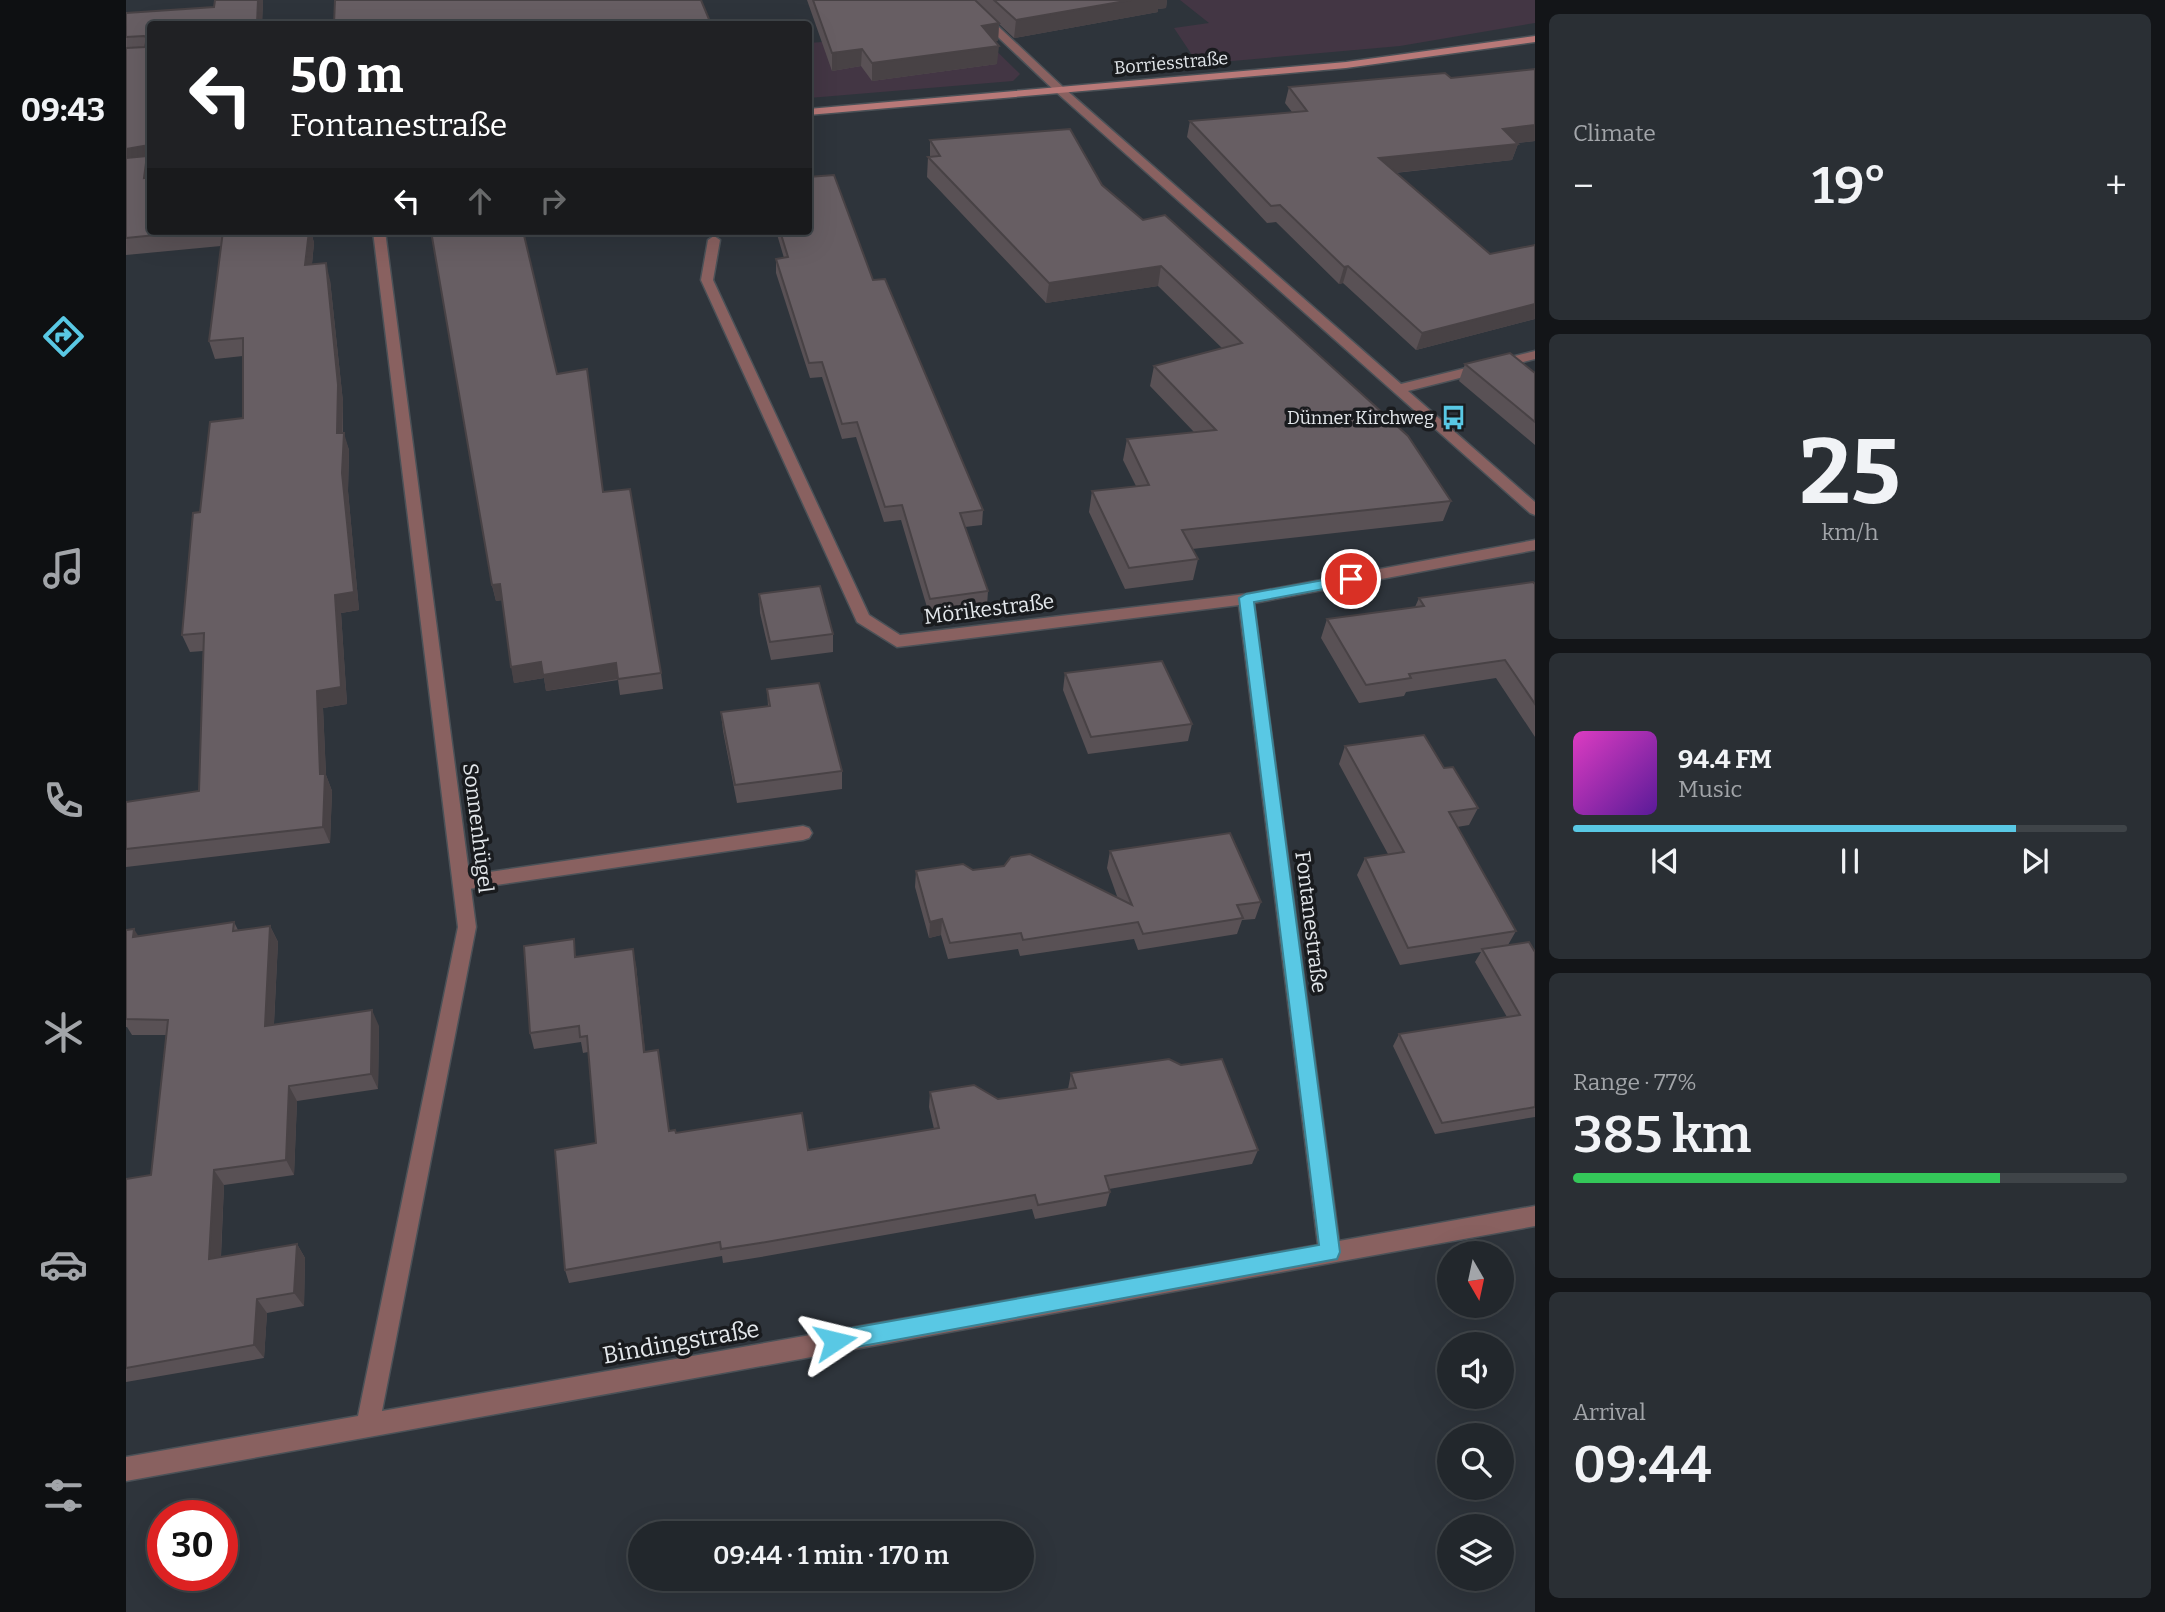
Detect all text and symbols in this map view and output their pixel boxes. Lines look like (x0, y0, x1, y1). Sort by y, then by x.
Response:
text: 50 m (290, 46, 403, 105)
street label: Borriesstraße (1113, 47, 1229, 79)
icon: left (175, 49, 266, 140)
text: 09:43 (21, 91, 105, 129)
text: Fontanestraße (290, 106, 507, 144)
text: Climate (1573, 119, 1656, 147)
text: 19° (1812, 154, 1887, 217)
text: − (1573, 163, 1594, 209)
text: + (2105, 163, 2127, 209)
icon: left (388, 182, 426, 220)
icon: ahead (461, 182, 499, 220)
icon: right (534, 182, 572, 220)
icon: directions (39, 312, 88, 361)
bus stop icon: Dünner Kirchweg (1440, 404, 1468, 432)
place label: Dünner Kirchweg (1287, 407, 1434, 429)
text: 25 (1799, 418, 1901, 527)
text: km/h (1822, 518, 1878, 546)
icon: music (39, 544, 88, 593)
pin (1321, 549, 1381, 609)
icon: arrive (1332, 560, 1370, 598)
street label: Mörikestraße (922, 588, 1056, 630)
text: 94.4 FM (1678, 744, 1772, 775)
street label: Sonnenhügel (457, 761, 499, 895)
text: Music (1678, 775, 1742, 803)
icon: phone (39, 776, 88, 825)
icon: previous (1646, 842, 1684, 880)
icon: pause (1831, 842, 1869, 880)
icon: next (2016, 842, 2054, 880)
street label: Fontanestraße (1289, 850, 1333, 994)
icon: climate (39, 1008, 88, 1057)
text: Range · 77% (1573, 1068, 1697, 1096)
text: 385 km (1573, 1103, 1751, 1166)
icon: car (39, 1240, 88, 1289)
north arrow (1437, 1241, 1514, 1318)
map controls (1437, 1241, 1514, 1591)
position arrow (798, 1304, 872, 1378)
street label: Bindingstraße (600, 1314, 762, 1370)
button: sound (1437, 1332, 1514, 1409)
text: Arrival (1573, 1398, 1646, 1426)
button: search (1437, 1423, 1514, 1500)
text: 09:44 (1573, 1433, 1711, 1496)
icon: filters (39, 1471, 88, 1520)
speed limit sign: 30 (147, 1500, 238, 1591)
button: layers (1437, 1514, 1514, 1591)
text: 09:44 · 1 min · 170 m (713, 1540, 949, 1571)

